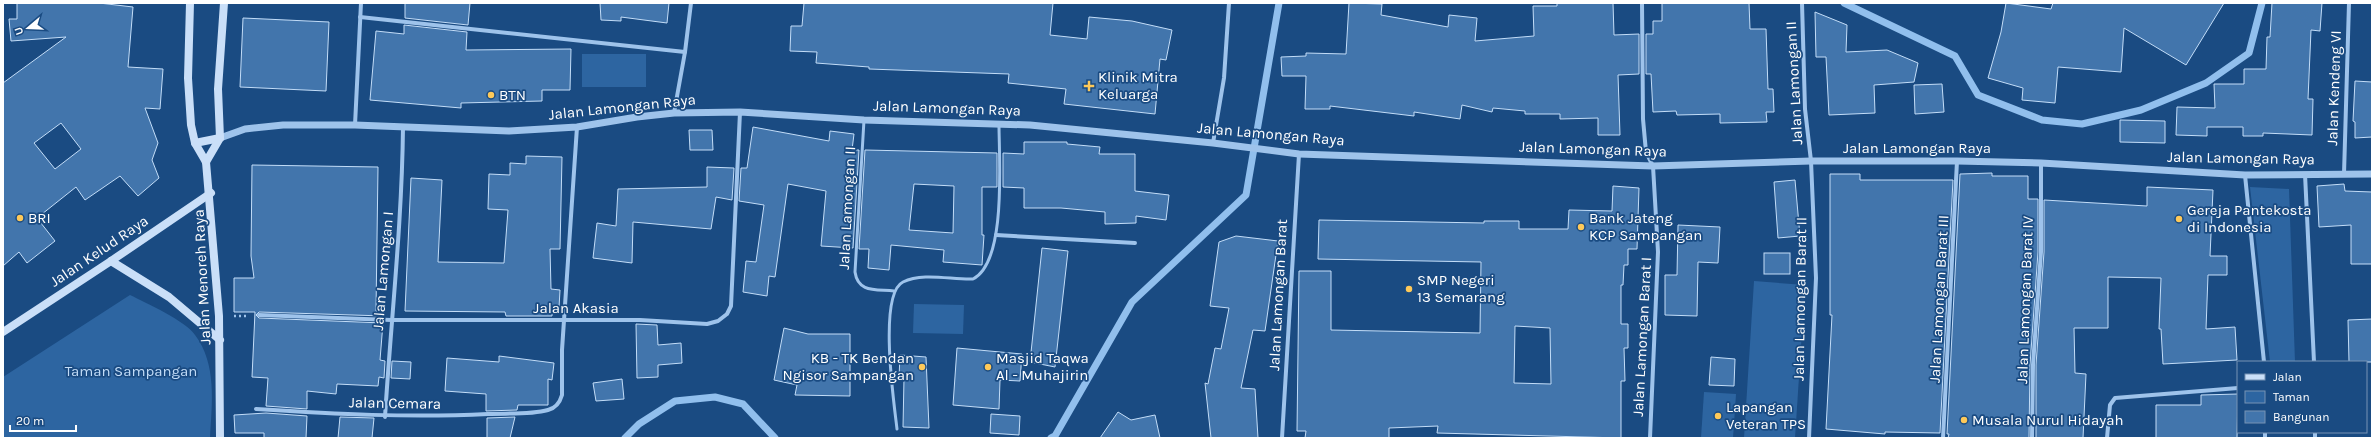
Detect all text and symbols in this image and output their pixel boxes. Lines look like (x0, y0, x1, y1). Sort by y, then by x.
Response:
north arrow (8, 8, 48, 48)
street label: Jalan Lamongan II (1782, 21, 1806, 145)
text: U (12, 25, 26, 37)
street label: Jalan Kendeng VI (2323, 30, 2345, 146)
place label: Klinik Mitra Keluarga (1098, 68, 1178, 103)
marker: Klinik Mitra Keluarga (1083, 80, 1095, 92)
place label: BTN (499, 86, 526, 104)
marker: BTN (486, 90, 496, 100)
street label: Jalan Lamongan Raya (547, 90, 697, 124)
street label: Jalan Lamongan Raya (873, 96, 1021, 120)
street label: Jalan Lamongan Raya (1197, 119, 1345, 149)
street label: Jalan Lamongan Raya (1519, 137, 1667, 161)
street label: Jalan Lamongan Raya (1843, 139, 1991, 157)
street label: Jalan Lamongan II (835, 146, 859, 270)
street label: Jalan Lamongan Raya (2167, 148, 2315, 168)
place label: Gereja Pantekosta di Indonesia (2187, 201, 2311, 236)
place label: BRI (28, 209, 51, 227)
street label: Jalan Menoreh Raya (189, 209, 215, 345)
place label: Bank Jateng KCP Sampangan (1589, 209, 1702, 244)
street label: Jalan Kelud Raya (46, 211, 152, 291)
street label: Jalan Lamongan I (369, 211, 397, 331)
marker: BRI (15, 213, 25, 223)
street label: Jalan Lamongan Barat III (1926, 214, 1952, 384)
marker: Gereja Pantekosta di Indonesia (2174, 214, 2184, 224)
street label: Jalan Lamongan Barat IV (2013, 215, 2037, 384)
street label: Jalan Lamongan Barat II (1790, 217, 1810, 381)
street label: Jalan Lamongan Barat (1265, 218, 1291, 371)
marker: Bank Jateng KCP Sampangan (1576, 222, 1586, 232)
street label: Jalan Lamongan Barat I (1629, 257, 1655, 417)
place label: SMP Negeri 13 Semarang (1417, 271, 1505, 306)
marker: SMP Negeri 13 Semarang (1404, 284, 1414, 294)
street label: Jalan Akasia (533, 299, 619, 317)
place label: KB - TK Bendan Ngisor Sampangan (783, 349, 914, 384)
place label: Masjid Taqwa Al - Muhajirin (996, 349, 1089, 384)
legend (2237, 361, 2367, 433)
park label: Taman Sampangan (65, 362, 197, 380)
marker: KB - TK Bendan Ngisor Sampangan (917, 362, 927, 372)
marker: Masjid Taqwa Al - Muhajirin (983, 362, 993, 372)
text: Jalan (2273, 370, 2302, 384)
text: Taman (2273, 390, 2310, 404)
street label: Jalan Cemara (349, 393, 441, 413)
place label: Lapangan Veteran TPS (1726, 398, 1806, 433)
scale bar (10, 407, 76, 433)
text: Bangunan (2273, 410, 2329, 424)
marker: Lapangan Veteran TPS (1713, 411, 1723, 421)
place label: Musala Nurul Hidayah (1972, 411, 2124, 429)
text: 20 m (16, 414, 44, 428)
marker: Musala Nurul Hidayah (1959, 415, 1969, 425)

